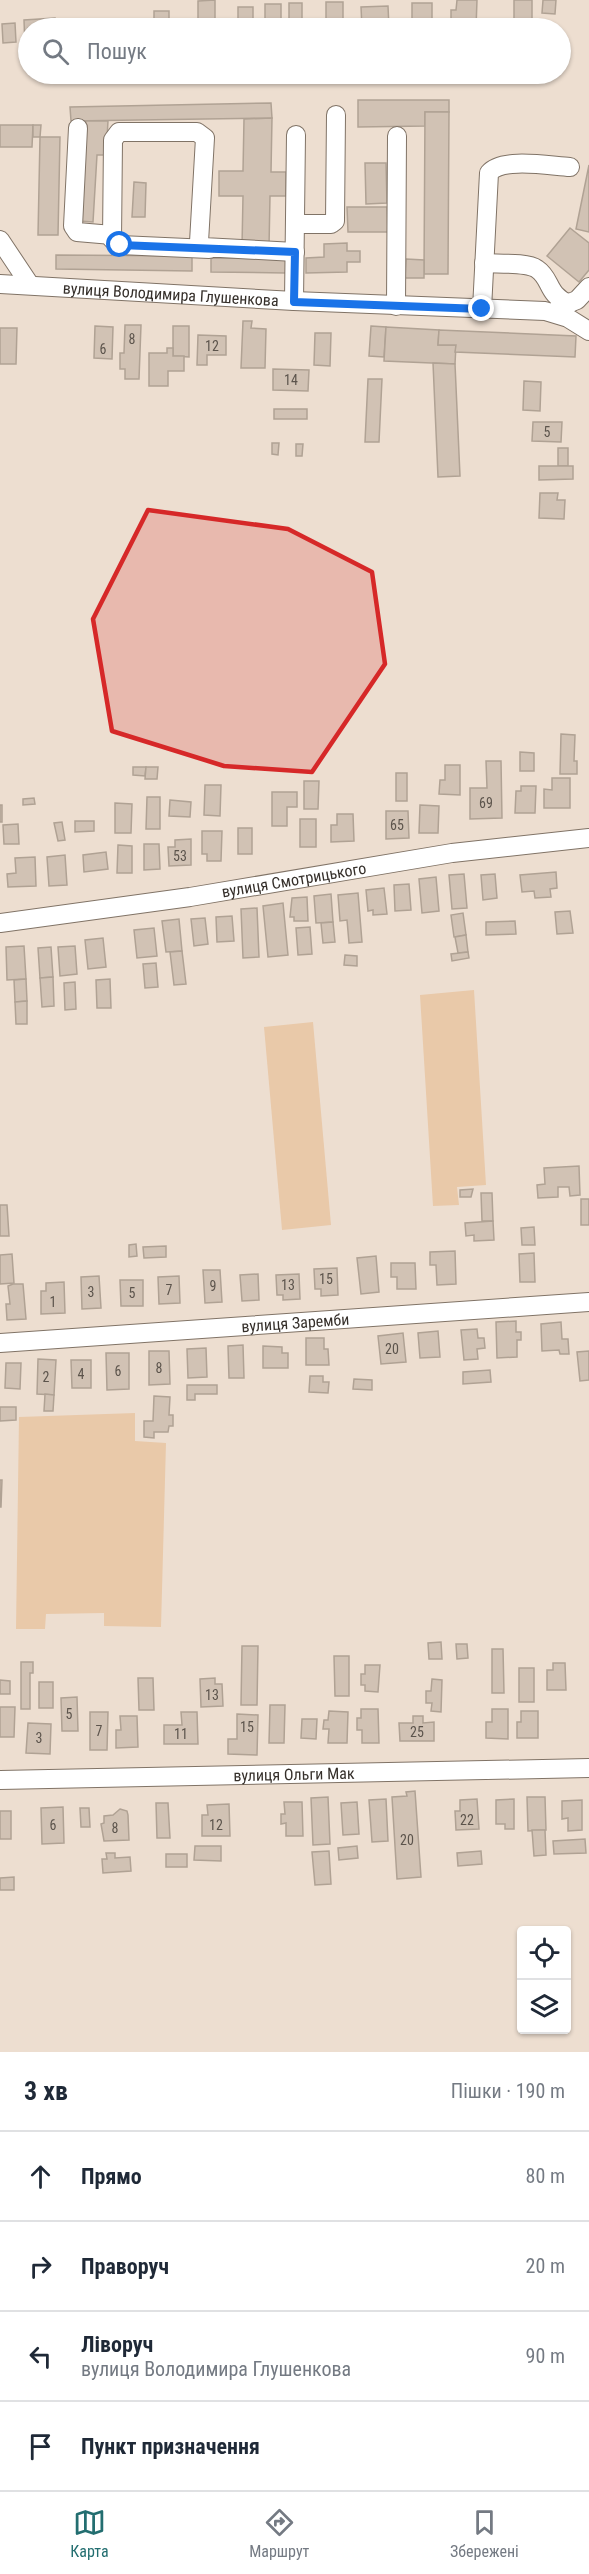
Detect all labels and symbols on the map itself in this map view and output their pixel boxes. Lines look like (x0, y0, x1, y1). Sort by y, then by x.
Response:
route start (106, 231, 132, 257)
street label: вулиця Володимира Глушенкова (62, 278, 279, 310)
route end (468, 295, 494, 321)
house number: 8 (129, 331, 136, 347)
house number: 12 (205, 338, 219, 354)
house number: 6 (100, 341, 107, 357)
house number: 14 (284, 372, 298, 388)
house number: 5 (544, 424, 551, 440)
house number: 69 (479, 795, 493, 811)
house number: 65 (390, 817, 404, 833)
house number: 53 (173, 848, 187, 864)
street label: вулиця Смотрицького (220, 858, 367, 901)
house number: 15 (319, 1271, 333, 1287)
house number: 13 (281, 1277, 295, 1293)
house number: 9 (210, 1278, 216, 1294)
house number: 7 (166, 1282, 173, 1298)
house number: 3 (88, 1284, 94, 1300)
house number: 5 (129, 1285, 136, 1301)
house number: 1 (50, 1294, 56, 1310)
street label: вулиця Заремби (241, 1309, 350, 1336)
house number: 20 (385, 1341, 399, 1357)
house number: 8 (156, 1360, 163, 1376)
house number: 6 (115, 1363, 122, 1379)
house number: 4 (78, 1366, 85, 1382)
house number: 2 (43, 1369, 50, 1385)
house number: 13 (205, 1687, 219, 1703)
house number: 5 (66, 1706, 73, 1722)
house number: 15 (240, 1719, 254, 1735)
house number: 7 (96, 1723, 103, 1739)
house number: 25 (410, 1724, 424, 1740)
house number: 11 (174, 1726, 188, 1742)
house number: 3 (36, 1730, 42, 1746)
street label: вулиця Ольги Мак (233, 1763, 355, 1785)
house number: 22 (460, 1812, 474, 1828)
house number: 6 (50, 1817, 57, 1833)
house number: 12 (209, 1817, 223, 1833)
house number: 8 (112, 1820, 119, 1836)
house number: 20 (400, 1832, 414, 1848)

